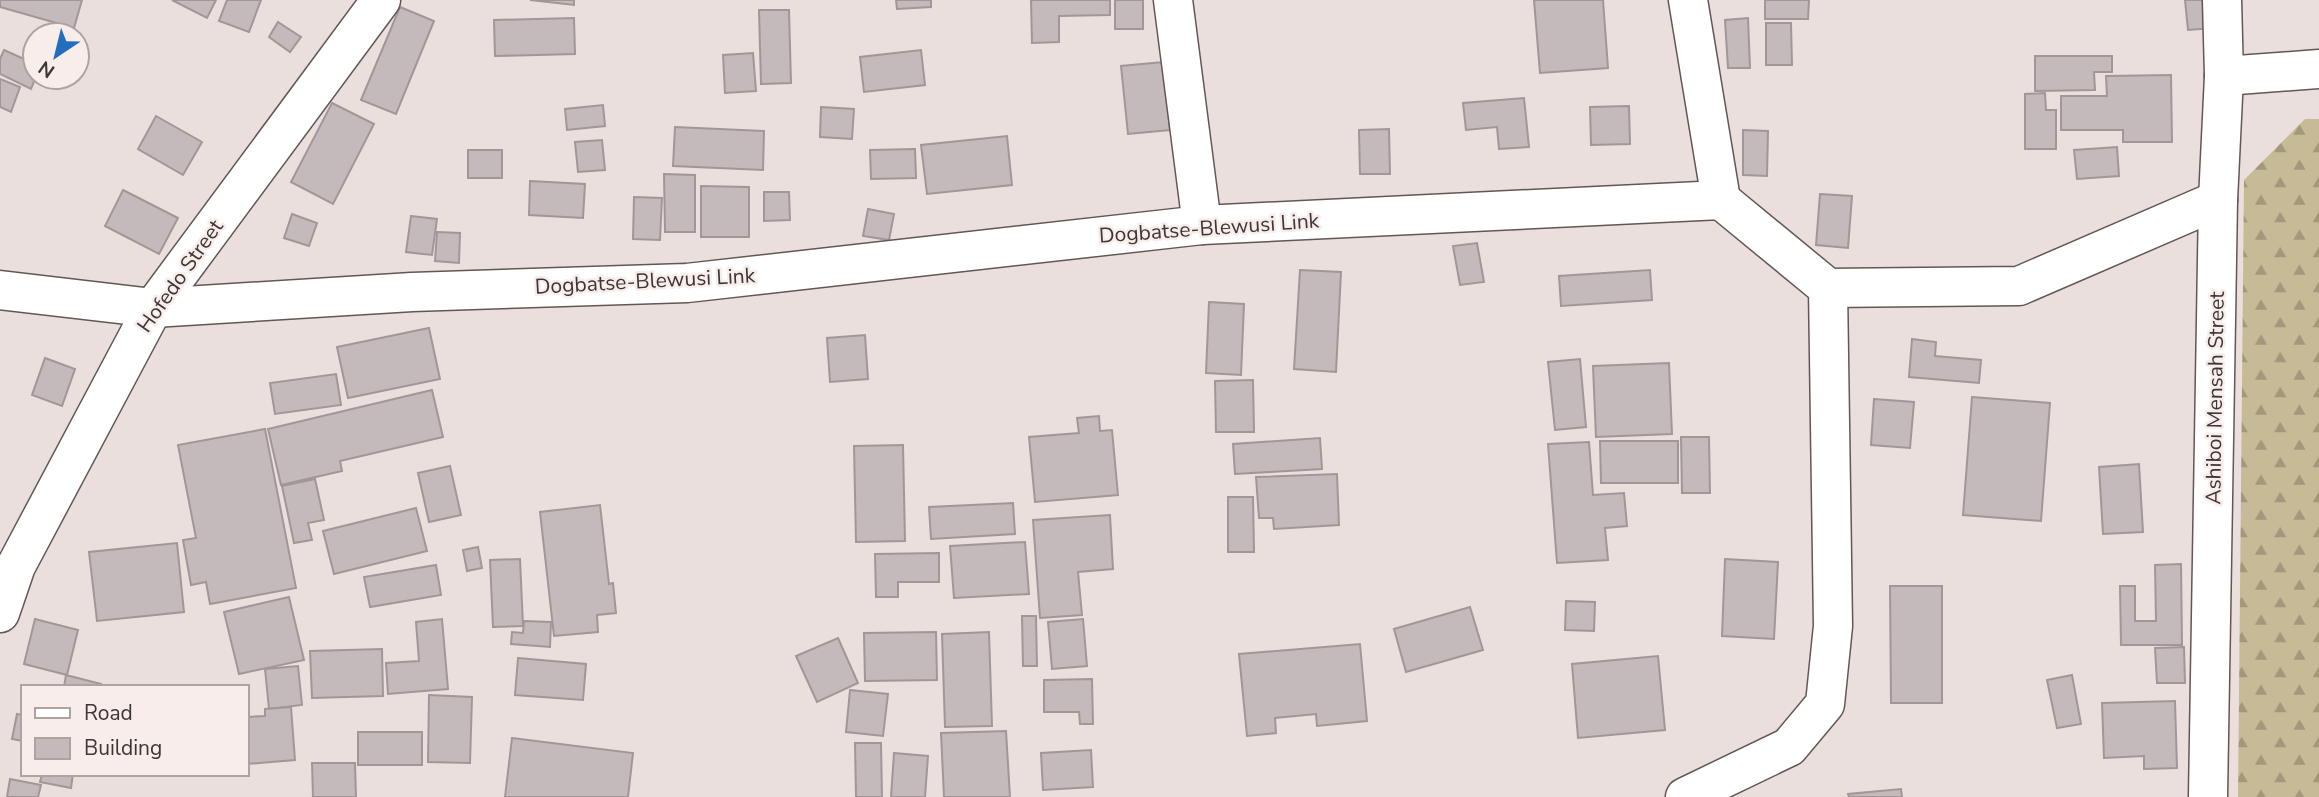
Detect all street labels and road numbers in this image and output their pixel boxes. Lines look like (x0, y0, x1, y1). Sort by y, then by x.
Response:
street label: Dogbatse-Blewusi Link (1098, 206, 1320, 250)
street label: Hofedo Street (131, 213, 230, 338)
street label: Dogbatse-Blewusi Link (534, 261, 756, 301)
street label: Ashiboi Mensah Street (2199, 291, 2231, 505)

